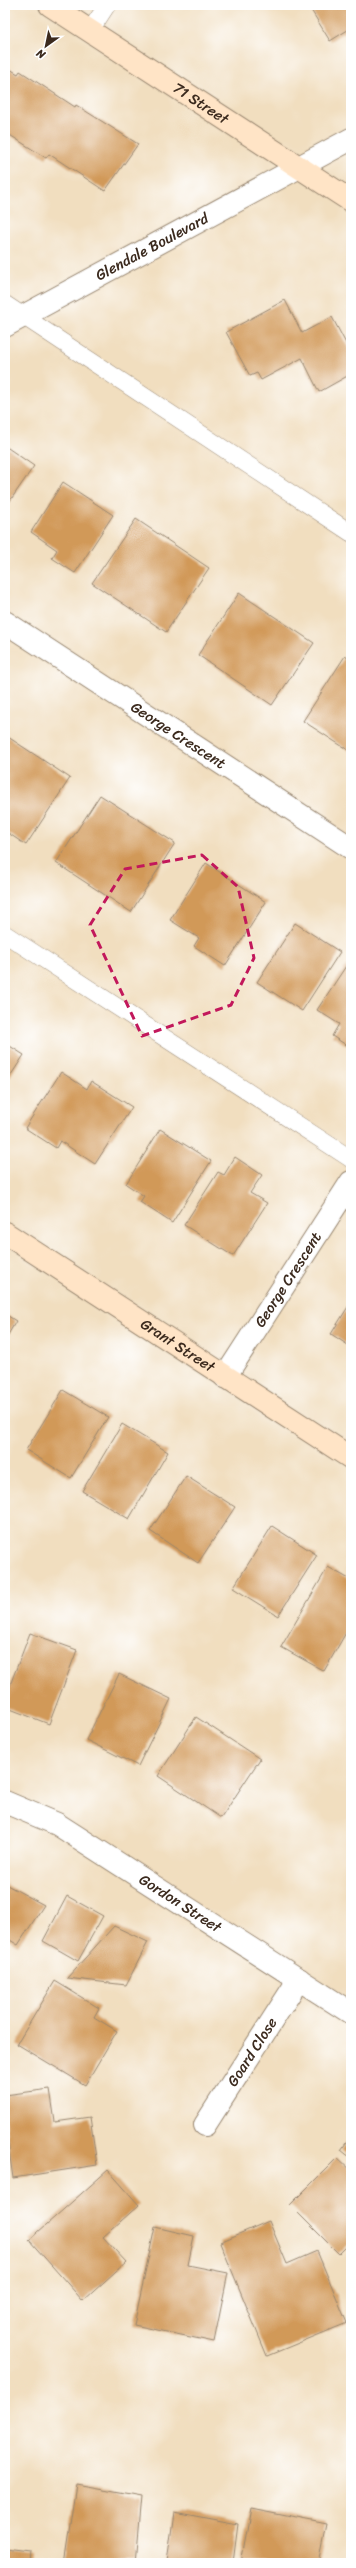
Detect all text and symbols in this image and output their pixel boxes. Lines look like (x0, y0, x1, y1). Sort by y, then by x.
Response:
north arrow (26, 26, 66, 66)
text: N (32, 44, 50, 65)
street label: 71 Street (168, 75, 235, 132)
street label: Glendale Boulevard (91, 205, 214, 288)
street label: George Crescent (125, 694, 232, 776)
street label: George Crescent (247, 1226, 329, 1333)
street label: Grant Street (135, 1311, 221, 1380)
street label: Gordon Street (134, 1867, 228, 1940)
street label: Goard Close (220, 2012, 284, 2092)

